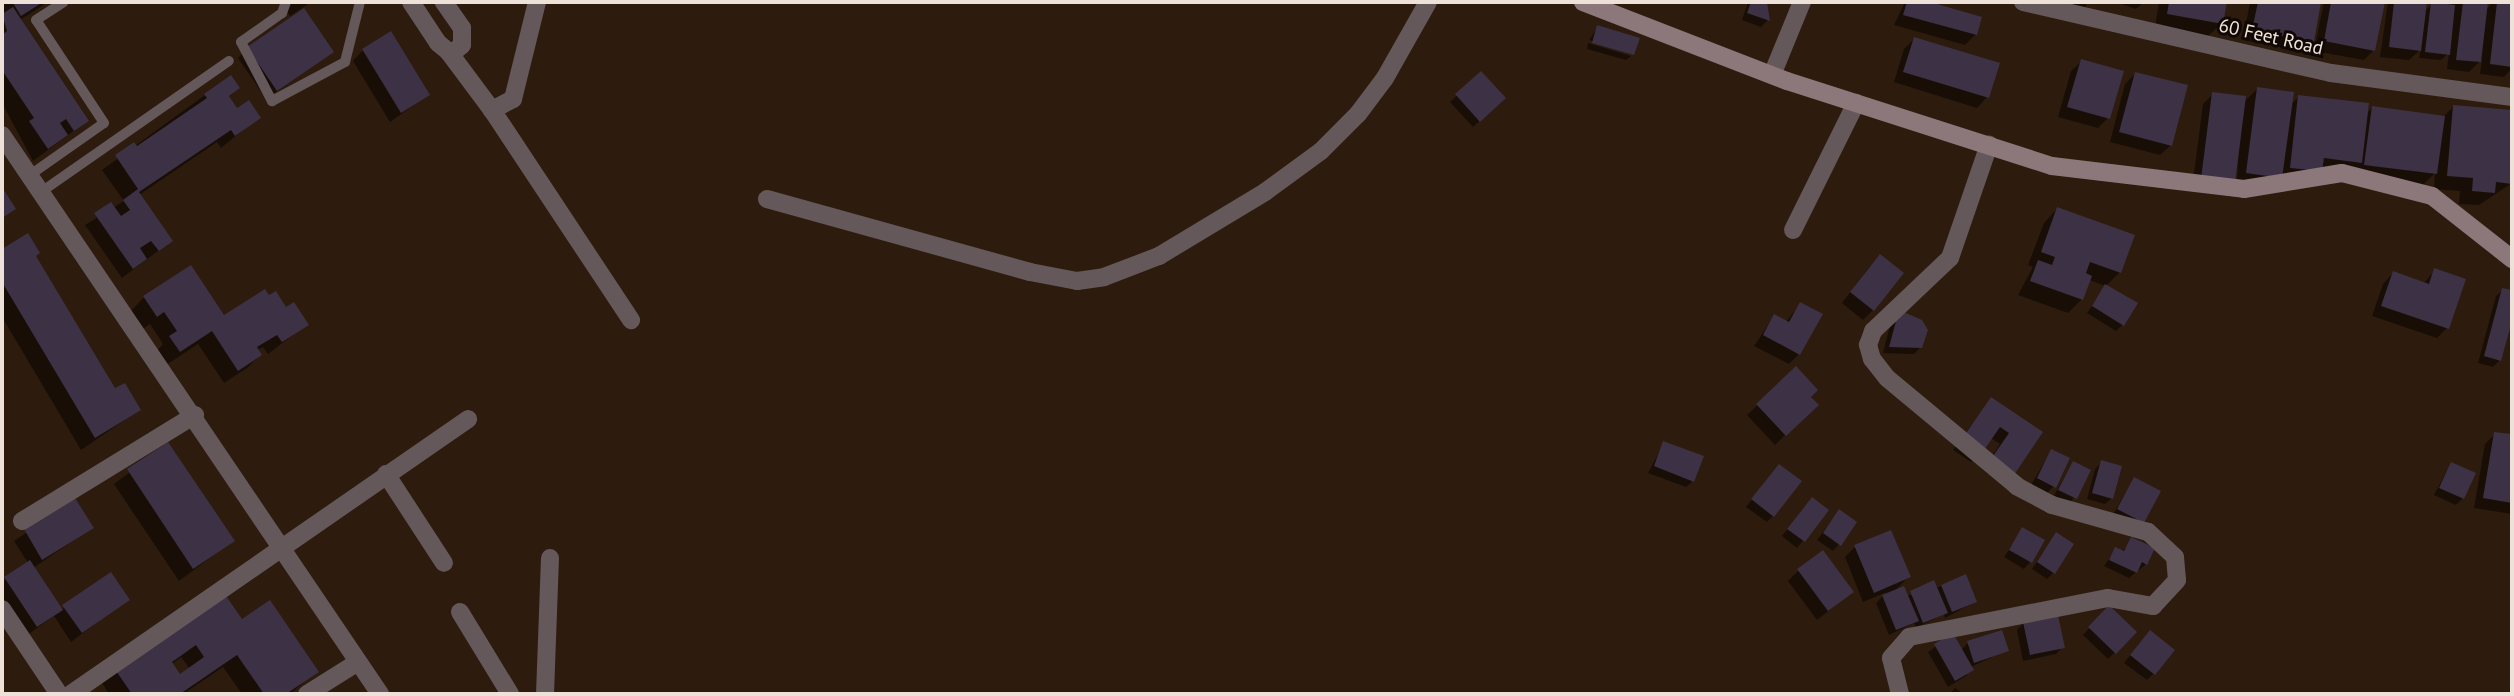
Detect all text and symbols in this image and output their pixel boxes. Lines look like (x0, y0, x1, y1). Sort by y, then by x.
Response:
street label: 60 Feet Road (2217, 14, 2325, 60)

